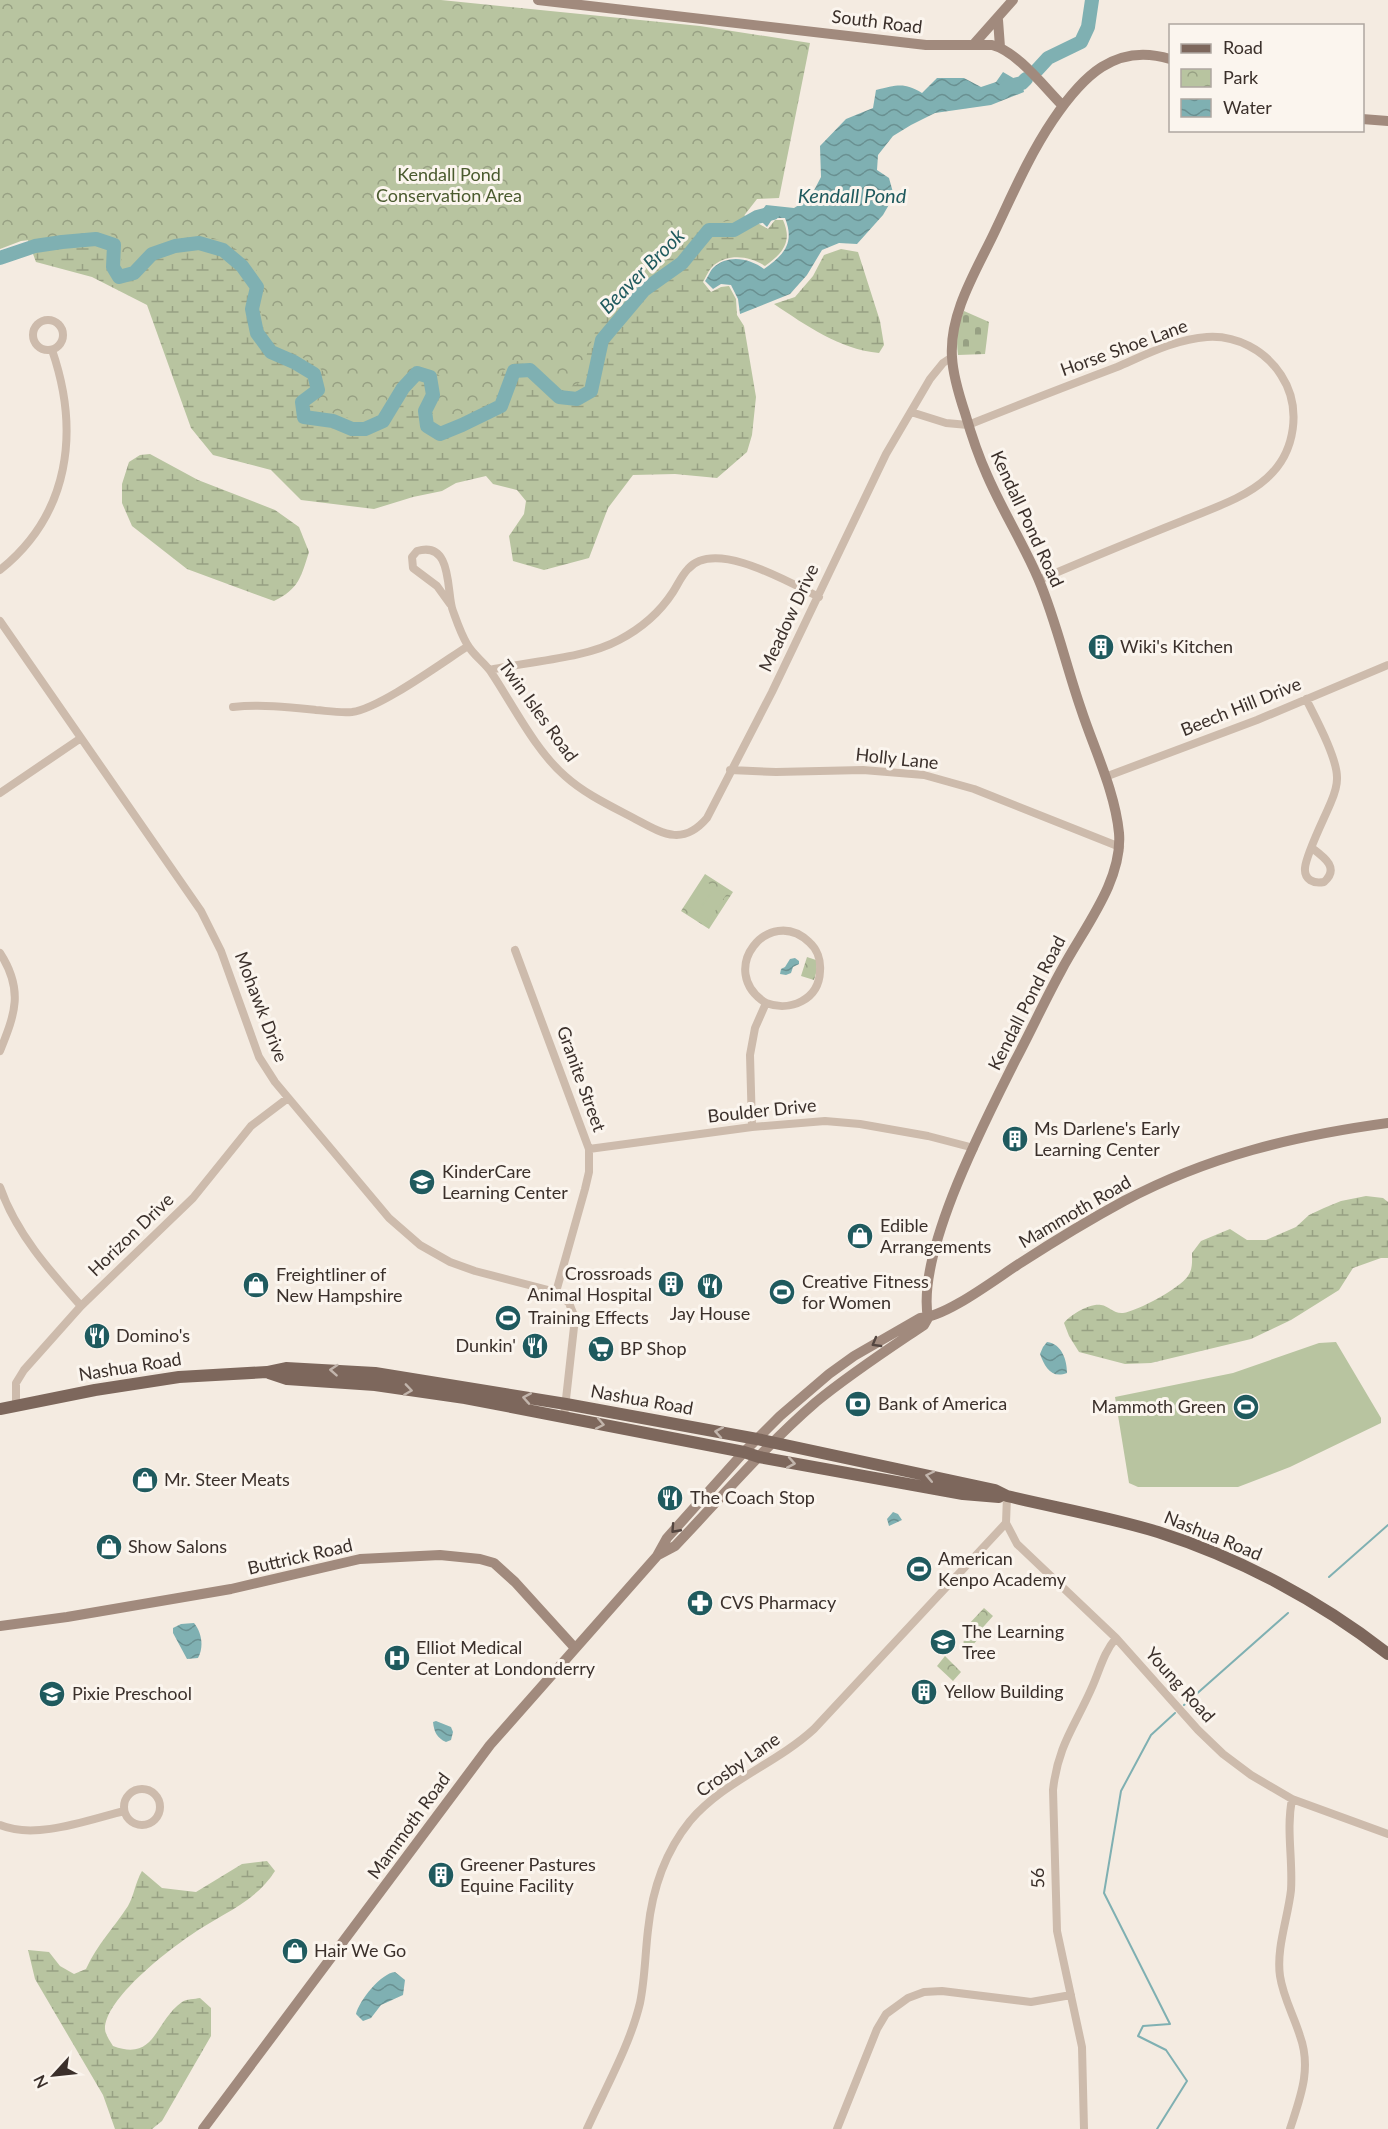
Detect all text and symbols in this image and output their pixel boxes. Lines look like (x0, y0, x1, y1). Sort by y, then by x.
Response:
street label: South Road (831, 5, 924, 37)
legend (1169, 24, 1364, 132)
text: Road (1223, 36, 1263, 58)
text: Park (1223, 66, 1259, 88)
text: Water (1223, 96, 1272, 118)
park label: Kendall Pond Conservation Area (376, 163, 522, 206)
water label: Kendall Pond (798, 183, 907, 207)
water label: Beaver Brook (594, 222, 689, 318)
street label: Horse Shoe Lane (1057, 314, 1190, 380)
street label: Kendall Pond Road (987, 447, 1069, 590)
street label: Meadow Drive (754, 560, 823, 675)
building icon: Wiki's Kitchen (1086, 632, 1116, 662)
place label: Wiki's Kitchen (1120, 635, 1233, 657)
street label: Twin Isles Road (494, 655, 583, 766)
street label: Beech Hill Drive (1177, 672, 1304, 740)
street label: Holly Lane (855, 743, 940, 773)
street label: Kendall Pond Road (983, 932, 1070, 1074)
street label: Mohawk Drive (231, 948, 293, 1065)
street label: Granite Street (553, 1023, 611, 1135)
street label: Boulder Drive (706, 1093, 817, 1127)
place label: Ms Darlene's Early Learning Center (1034, 1117, 1181, 1160)
building icon: Ms Darlene's Early Learning Center (1000, 1124, 1030, 1154)
place label: KinderCare Learning Center (442, 1160, 568, 1203)
school or university icon: KinderCare Learning Center (407, 1167, 437, 1197)
street label: Mammoth Road (1014, 1170, 1135, 1252)
street label: Horizon Drive (83, 1188, 178, 1280)
place label: Edible Arrangements (880, 1214, 992, 1257)
shop icon: Edible Arrangements (845, 1221, 875, 1251)
place label: Crossroads Animal Hospital (527, 1262, 652, 1305)
place label: Freightliner of New Hampshire (276, 1263, 402, 1306)
building icon: Crossroads Animal Hospital (656, 1269, 686, 1299)
shop icon: Freightliner of New Hampshire (241, 1270, 271, 1300)
place label: Creative Fitness for Women (802, 1270, 929, 1313)
restaurant icon: Jay House (695, 1271, 725, 1301)
sports icon: Creative Fitness for Women (767, 1277, 797, 1307)
place label: Jay House (670, 1302, 750, 1324)
sports icon: Training Effects (493, 1303, 523, 1333)
place label: Training Effects (528, 1306, 649, 1328)
restaurant icon: Domino's (82, 1321, 112, 1351)
place label: Domino's (116, 1324, 190, 1346)
restaurant icon: Dunkin' (520, 1331, 550, 1361)
place label: Dunkin' (455, 1334, 516, 1356)
supermarket icon: BP Shop (586, 1334, 616, 1364)
one-way arrow (872, 1336, 883, 1348)
place label: BP Shop (620, 1337, 687, 1359)
street label: Nashua Road (77, 1347, 183, 1385)
one-way arrow (329, 1364, 338, 1377)
street label: Nashua Road (589, 1379, 695, 1419)
one-way arrow (403, 1383, 412, 1395)
bank icon: Bank of America (843, 1389, 873, 1419)
one-way arrow (522, 1392, 531, 1404)
place label: Bank of America (878, 1392, 1007, 1414)
sports icon: Mammoth Green (1231, 1392, 1261, 1422)
place label: Mammoth Green (1092, 1395, 1226, 1417)
one-way arrow (594, 1417, 604, 1430)
one-way arrow (714, 1426, 724, 1439)
one-way arrow (785, 1456, 795, 1469)
shop icon: Mr. Steer Meats (130, 1465, 160, 1495)
place label: Mr. Steer Meats (164, 1468, 290, 1490)
one-way arrow (925, 1470, 935, 1483)
restaurant icon: The Coach Stop (655, 1483, 685, 1513)
place label: The Coach Stop (690, 1486, 815, 1508)
street label: Nashua Road (1161, 1505, 1266, 1565)
one-way arrow (671, 1522, 682, 1532)
shop icon: Show Salons (94, 1532, 124, 1562)
street label: Buttrick Road (245, 1533, 354, 1579)
place label: Show Salons (128, 1535, 227, 1557)
place label: American Kenpo Academy (938, 1547, 1067, 1590)
sports icon: American Kenpo Academy (904, 1554, 934, 1584)
pharmacy icon: CVS Pharmacy (685, 1588, 715, 1618)
place label: CVS Pharmacy (720, 1591, 837, 1613)
place label: The Learning Tree (962, 1620, 1064, 1663)
school or university icon: The Learning Tree (928, 1627, 958, 1657)
place label: Elliot Medical Center at Londonderry (416, 1636, 596, 1679)
street label: Young Road (1141, 1642, 1220, 1726)
hospital icon: Elliot Medical Center at Londonderry (382, 1643, 412, 1673)
building icon: Yellow Building (909, 1677, 939, 1707)
school or university icon: Pixie Preschool (37, 1679, 67, 1709)
place label: Yellow Building (944, 1680, 1064, 1702)
place label: Pixie Preschool (72, 1682, 192, 1704)
street label: Crosby Lane (691, 1727, 784, 1801)
street label: Mammoth Road (362, 1768, 454, 1883)
place label: Greener Pastures Equine Facility (460, 1853, 596, 1896)
building icon: Greener Pastures Equine Facility (426, 1860, 456, 1890)
street label: 56 (1026, 1867, 1048, 1889)
shop icon: Hair We Go (280, 1936, 310, 1966)
place label: Hair We Go (314, 1939, 406, 1961)
north arrow (24, 2045, 84, 2105)
text: N (29, 2072, 51, 2092)

